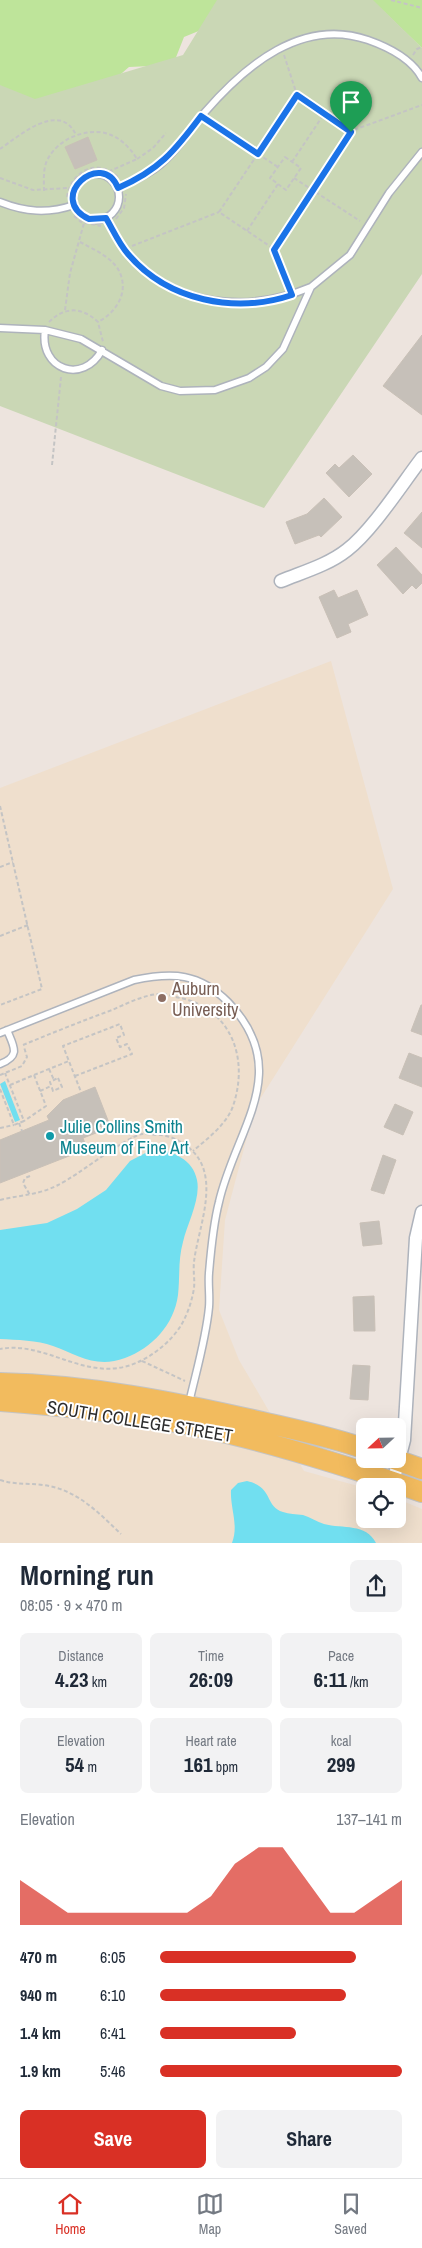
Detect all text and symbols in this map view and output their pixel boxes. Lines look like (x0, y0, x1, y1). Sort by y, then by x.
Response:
pin (330, 81, 372, 132)
icon: arrive (337, 88, 365, 116)
place label: Auburn University (171, 976, 239, 1022)
marker: Auburn University (156, 992, 168, 1004)
place label: Julie Collins Smith Museum of Fine Art (60, 1114, 189, 1160)
marker: Julie Collins Smith Museum of Fine Art (44, 1130, 56, 1142)
street label: SOUTH COLLEGE STREET (45, 1394, 235, 1448)
north arrow (356, 1418, 406, 1468)
map controls (356, 1418, 406, 1528)
button: locate (356, 1478, 406, 1528)
text: Morning run (20, 1556, 154, 1594)
button: share (350, 1560, 402, 1612)
text: 08:05 · 9 × 470 m (20, 1594, 123, 1616)
text: Distance (58, 1647, 104, 1665)
text: Time (198, 1647, 224, 1665)
text: Pace (328, 1647, 354, 1665)
text: 4.23 (55, 1665, 89, 1694)
text: 26:09 (189, 1665, 233, 1694)
text: 6:11 (313, 1665, 347, 1694)
text: km (89, 1673, 107, 1691)
text: /km (347, 1673, 369, 1691)
text: Elevation (57, 1732, 105, 1750)
text: Heart rate (185, 1732, 237, 1750)
text: kcal (331, 1732, 351, 1750)
text: 54 (65, 1750, 84, 1779)
text: 161 (184, 1750, 213, 1779)
text: 299 (327, 1750, 355, 1779)
text: m (84, 1758, 97, 1776)
text: bpm (213, 1758, 238, 1776)
text: Elevation (20, 1808, 75, 1830)
text: 137–141 m (336, 1808, 402, 1830)
text: 470 m (20, 1946, 57, 1968)
text: 6:05 (100, 1946, 126, 1968)
text: 940 m (20, 1984, 57, 2006)
text: 6:10 (100, 1984, 126, 2006)
text: 1.4 km (20, 2022, 61, 2044)
text: 6:41 (100, 2022, 126, 2044)
text: 1.9 km (20, 2060, 61, 2082)
text: 5:46 (100, 2060, 126, 2082)
button: Save (20, 2110, 206, 2168)
button: Share (216, 2110, 402, 2168)
tab: Home (55, 2190, 86, 2238)
tab: Map (196, 2190, 224, 2238)
tab: Saved (334, 2190, 367, 2238)

